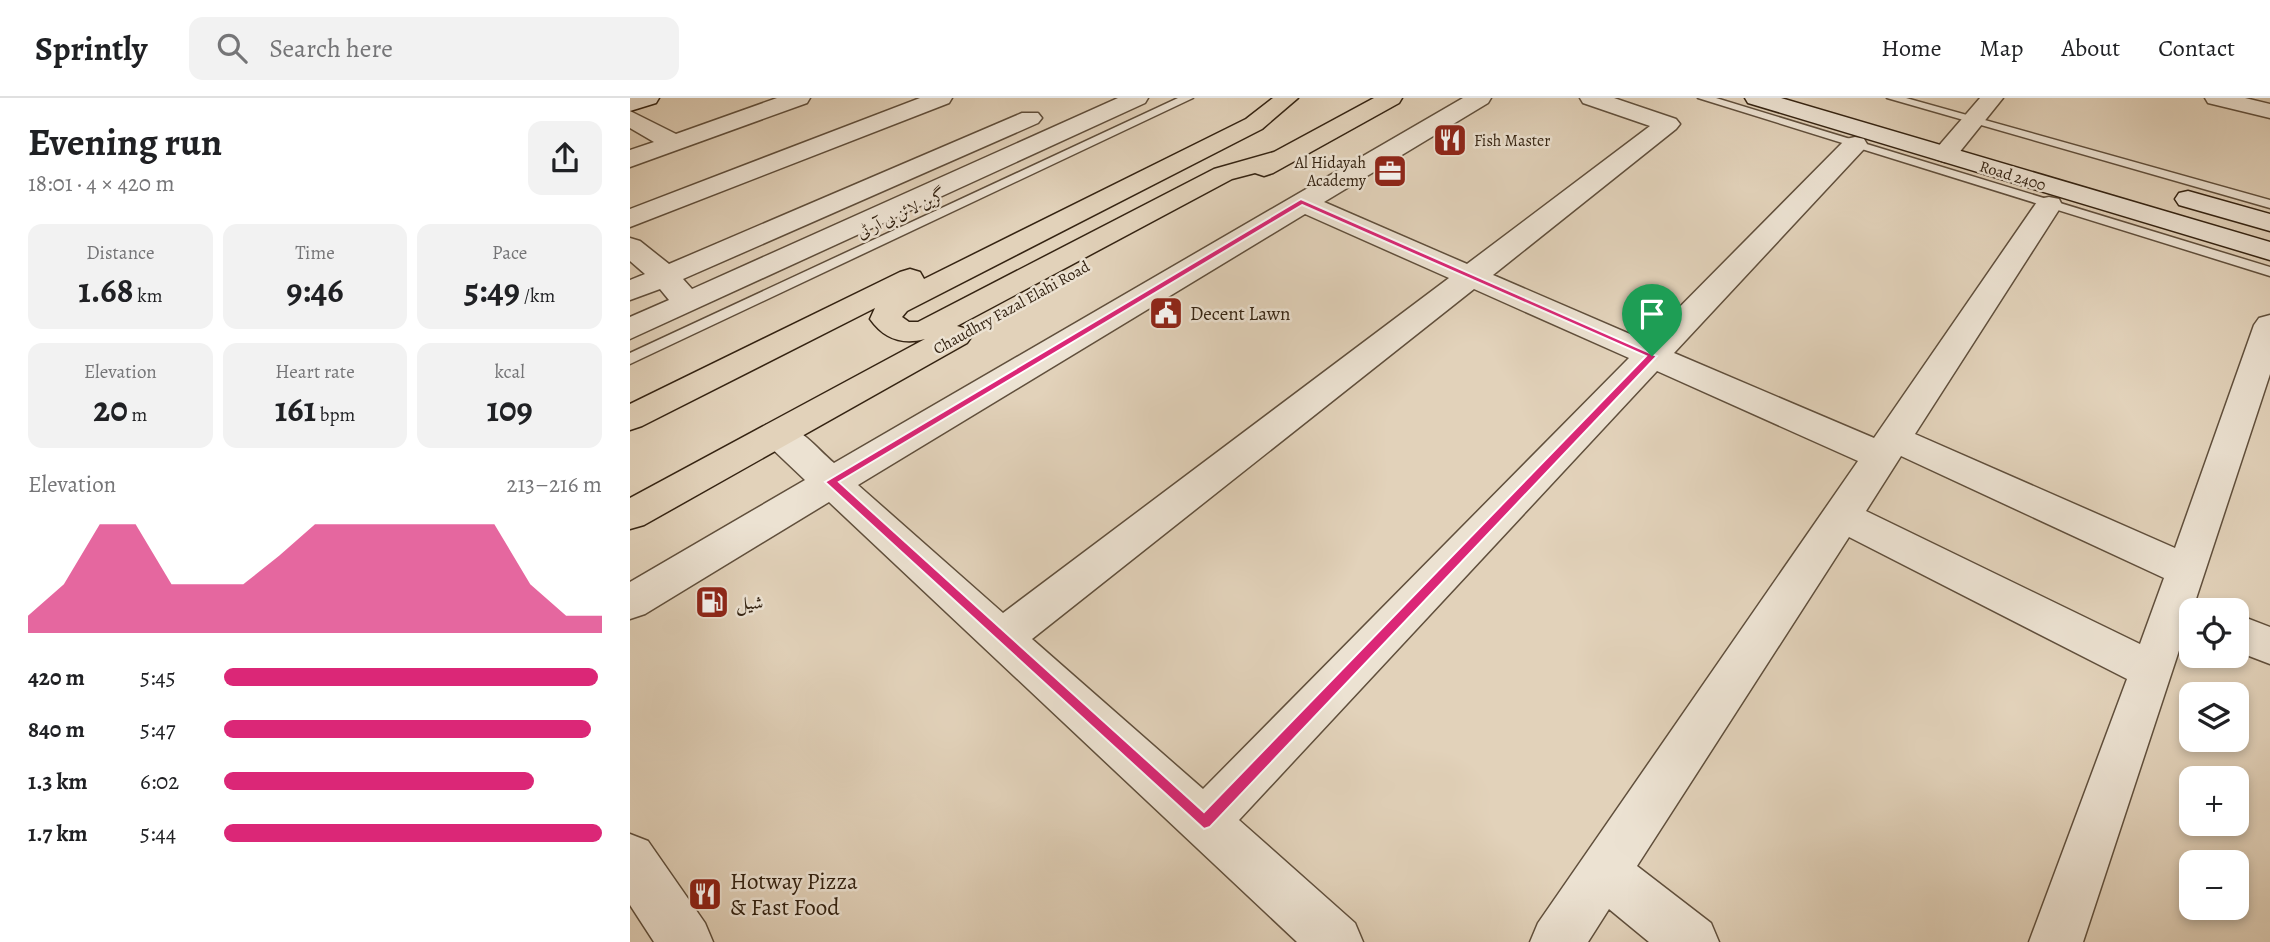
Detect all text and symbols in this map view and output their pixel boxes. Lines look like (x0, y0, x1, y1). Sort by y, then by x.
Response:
search box (189, 17, 679, 80)
text: Sprintly (35, 26, 147, 71)
icon: search (213, 29, 251, 67)
text: Search here (269, 31, 393, 66)
text: Home (1881, 32, 1942, 64)
text: Map (1980, 32, 2024, 64)
text: About (2062, 32, 2120, 64)
text: Contact (2158, 32, 2235, 64)
text: Evening run (28, 116, 222, 168)
button: share (528, 121, 602, 195)
restaurant icon: Fish Master (1431, 121, 1469, 159)
place label: Fish Master (1474, 130, 1550, 152)
place label: Al Hidayah Academy (1294, 152, 1367, 192)
office icon: Al Hidayah Academy (1371, 152, 1409, 190)
street label: Road 2400 (1977, 155, 2049, 196)
text: 18:01 · 4 × 420 m (28, 168, 175, 199)
street label: گرین لائن بی آر ٹی (853, 184, 949, 244)
text: Distance (86, 240, 154, 266)
text: Time (295, 240, 335, 266)
text: Pace (492, 240, 527, 266)
street label: Chaudhry Fazal Elahi Road (929, 255, 1094, 360)
text: 1.68 (78, 266, 133, 314)
text: 9:46 (286, 266, 344, 314)
text: 5:49 (464, 266, 520, 314)
text: km (133, 283, 162, 309)
text: /km (520, 283, 555, 309)
pin (1622, 284, 1682, 356)
public building icon: Decent Lawn (1147, 294, 1185, 332)
icon: arrive (1633, 295, 1671, 333)
place label: Decent Lawn (1190, 301, 1291, 327)
text: Elevation (84, 359, 157, 385)
text: Heart rate (275, 359, 355, 385)
text: kcal (494, 359, 525, 385)
text: 20 (93, 385, 128, 433)
text: 161 (275, 385, 316, 433)
text: 109 (486, 385, 533, 433)
text: m (128, 402, 147, 428)
text: bpm (316, 402, 355, 428)
text: Elevation (28, 469, 116, 500)
text: 213–216 m (507, 469, 602, 500)
fuel station icon: شیل (693, 583, 731, 621)
place label: شیل (736, 590, 764, 616)
map controls (2179, 598, 2249, 920)
button: locate (2179, 598, 2249, 668)
text: 420 m (28, 662, 85, 693)
text: 5:45 (140, 662, 176, 693)
button: layers (2179, 682, 2249, 752)
text: 840 m (28, 714, 85, 745)
text: 5:47 (140, 714, 175, 745)
text: 1.3 km (28, 766, 88, 797)
text: 6:02 (140, 766, 179, 797)
button: + (2179, 766, 2249, 836)
text: 1.7 km (28, 818, 88, 849)
text: 5:44 (140, 818, 176, 849)
button: − (2179, 850, 2249, 920)
place label: Hotway Pizza & Fast Food (730, 866, 858, 923)
restaurant icon: Hotway Pizza & Fast Food (686, 875, 724, 913)

